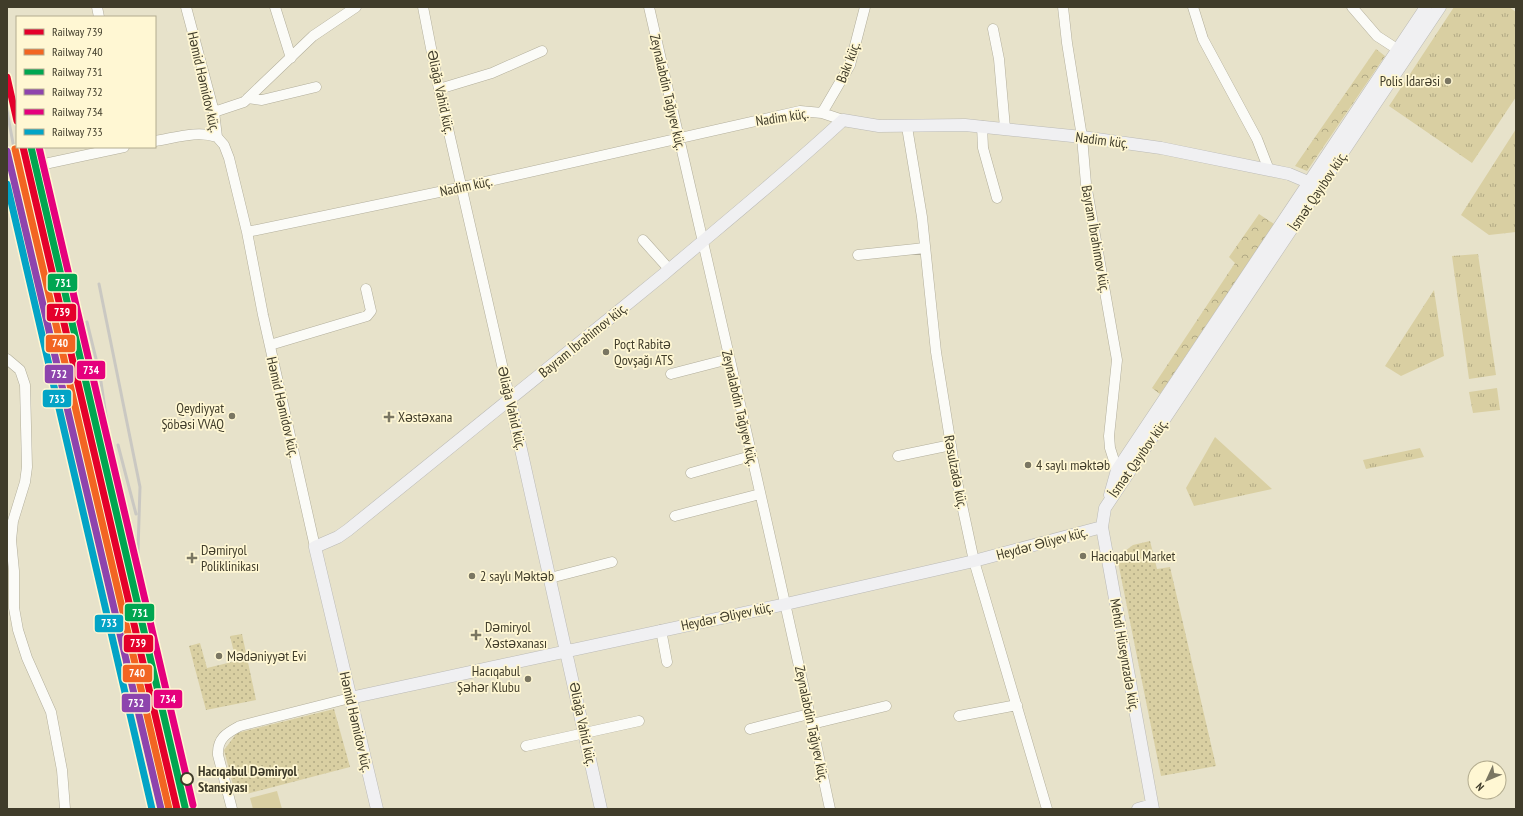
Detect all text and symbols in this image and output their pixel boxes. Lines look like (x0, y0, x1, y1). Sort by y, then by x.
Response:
legend (16, 16, 156, 148)
text: Railway 739 (52, 24, 103, 39)
street label: Həmid Həmidov küç. (184, 30, 224, 134)
street label: Zeynalabdin Tağıyev küç. (646, 32, 690, 152)
street label: Bakı küç. (832, 39, 864, 85)
text: Railway 740 (52, 44, 103, 59)
street label: Əliağa Vahid küç. (423, 48, 459, 136)
text: Railway 731 (52, 64, 103, 79)
place label: Polis İdarəsi (1380, 72, 1440, 90)
marker: Polis İdarəsi (1443, 76, 1453, 86)
text: Railway 732 (52, 84, 103, 99)
text: Railway 734 (52, 104, 103, 119)
street label: Nadim küç. (754, 104, 810, 130)
text: Railway 733 (52, 124, 103, 139)
street label: Nadim küç. (1074, 128, 1130, 152)
street label: İsmət Qayıbov küç. (1285, 148, 1351, 234)
street label: Nadim küç. (438, 172, 494, 200)
street label: Bayram İbrahimov küç. (1078, 184, 1114, 294)
line badge: 731 (47, 273, 78, 292)
text: 731 (55, 276, 71, 290)
street label: Bayram İbrahimov küç. (535, 299, 631, 381)
line badge: 739 (46, 303, 77, 322)
text: 739 (54, 305, 70, 319)
line badge: 740 (45, 334, 76, 353)
place label: Poçt Rabitə Qovşağı ATS (614, 335, 673, 369)
text: 740 (52, 336, 68, 350)
marker: Poçt Rabitə Qovşağı ATS (601, 347, 611, 357)
street label: Zeynalabdin Tağıyev küç. (718, 348, 762, 468)
street label: Həmid Həmidov küç. (263, 355, 303, 459)
line badge: 734 (76, 360, 106, 380)
text: 734 (83, 363, 100, 377)
line badge: 732 (44, 364, 74, 384)
street label: Əliağa Vahid küç. (494, 364, 530, 452)
text: 732 (51, 367, 67, 381)
line badge: 733 (42, 389, 72, 408)
text: 733 (49, 392, 65, 406)
place label: Qeydiyyat Şöbəsi VVAQ (161, 399, 224, 433)
place label: Xəstəxana (398, 408, 452, 426)
marker: Qeydiyyat Şöbəsi VVAQ (227, 411, 237, 421)
marker: Xəstəxana (383, 411, 395, 423)
street label: İsmət Qayıbov küç. (1104, 415, 1172, 501)
street label: Rəsulzadə küç. (940, 433, 972, 511)
place label: 4 saylı məktəb (1036, 456, 1110, 474)
marker: 4 saylı məktəb (1023, 460, 1033, 470)
street label: Heydər Əliyev küç. (994, 522, 1090, 564)
place label: Dəmiryol Poliklinikası (201, 541, 259, 575)
place label: Haciqabul Market (1091, 547, 1176, 565)
marker: Haciqabul Market (1078, 551, 1088, 561)
marker: Dəmiryol Poliklinikası (186, 552, 198, 564)
place label: 2 saylı Məktəb (480, 567, 554, 585)
marker: 2 saylı Məktəb (467, 571, 477, 581)
street label: Heydər Əliyev küç. (679, 597, 775, 635)
street label: Mehdi Hüseynzadə küç. (1106, 597, 1144, 713)
line badge: 731 (124, 603, 155, 622)
text: 731 (132, 606, 148, 620)
line badge: 733 (94, 614, 124, 633)
text: 733 (101, 616, 117, 630)
place label: Dəmiryol Xəstəxanası (485, 618, 547, 652)
marker: Dəmiryol Xəstəxanası (470, 629, 482, 641)
line badge: 739 (123, 634, 154, 653)
text: 739 (130, 636, 146, 650)
place label: Mədəniyyət Evi (227, 647, 307, 665)
marker: Mədəniyyət Evi (214, 651, 224, 661)
place label: Hacıqabul Şəhər Klubu (457, 662, 521, 696)
line badge: 740 (122, 664, 153, 683)
street label: Zeynalabdin Tağıyev küç. (791, 664, 833, 784)
text: 740 (129, 666, 145, 680)
street label: Həmid Həmidov küç. (336, 670, 376, 774)
marker: Hacıqabul Şəhər Klubu (523, 674, 533, 684)
street label: Əliağa Vahid küç. (565, 680, 601, 768)
line badge: 734 (153, 689, 183, 709)
text: 734 (160, 692, 177, 706)
line badge: 732 (121, 693, 151, 713)
text: 732 (128, 696, 144, 710)
north arrow (1467, 760, 1507, 800)
place label: Hacıqabul Dəmiryol Stansiyası (198, 762, 298, 796)
marker: Hacıqabul Dəmiryol Stansiyası (180, 772, 194, 786)
text: N (1473, 780, 1487, 794)

